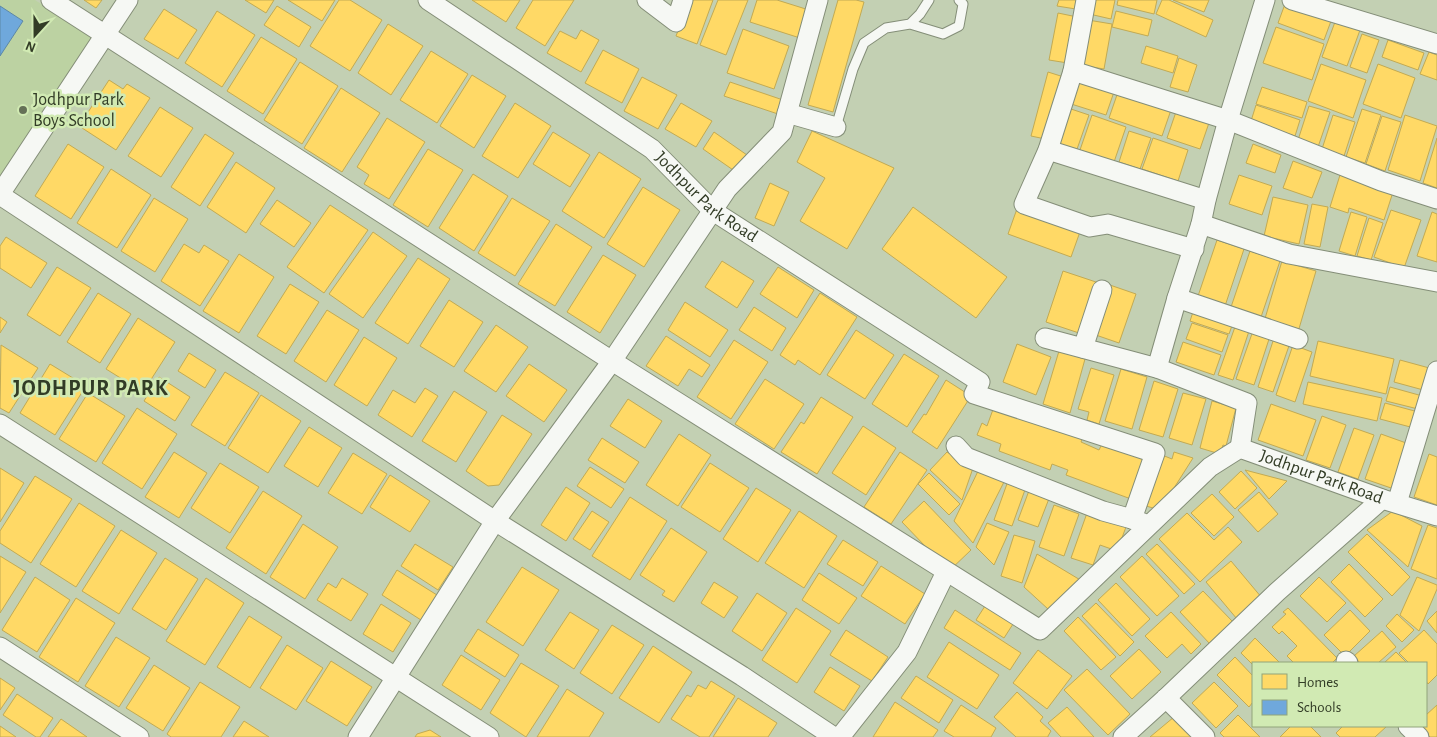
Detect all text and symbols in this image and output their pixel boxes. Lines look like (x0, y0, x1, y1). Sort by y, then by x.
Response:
north arrow (10, 10, 60, 60)
text: N (24, 38, 38, 54)
place label: Jodhpur Park Boys School (33, 91, 125, 130)
marker: Jodhpur Park Boys School (17, 104, 29, 116)
street label: Jodhpur Park Road (651, 148, 761, 246)
district label: JODHPUR PARK (13, 377, 169, 399)
street label: Jodhpur Park Road (1257, 447, 1385, 508)
legend (1252, 662, 1427, 727)
text: Homes (1297, 675, 1339, 690)
text: Schools (1297, 700, 1341, 715)

